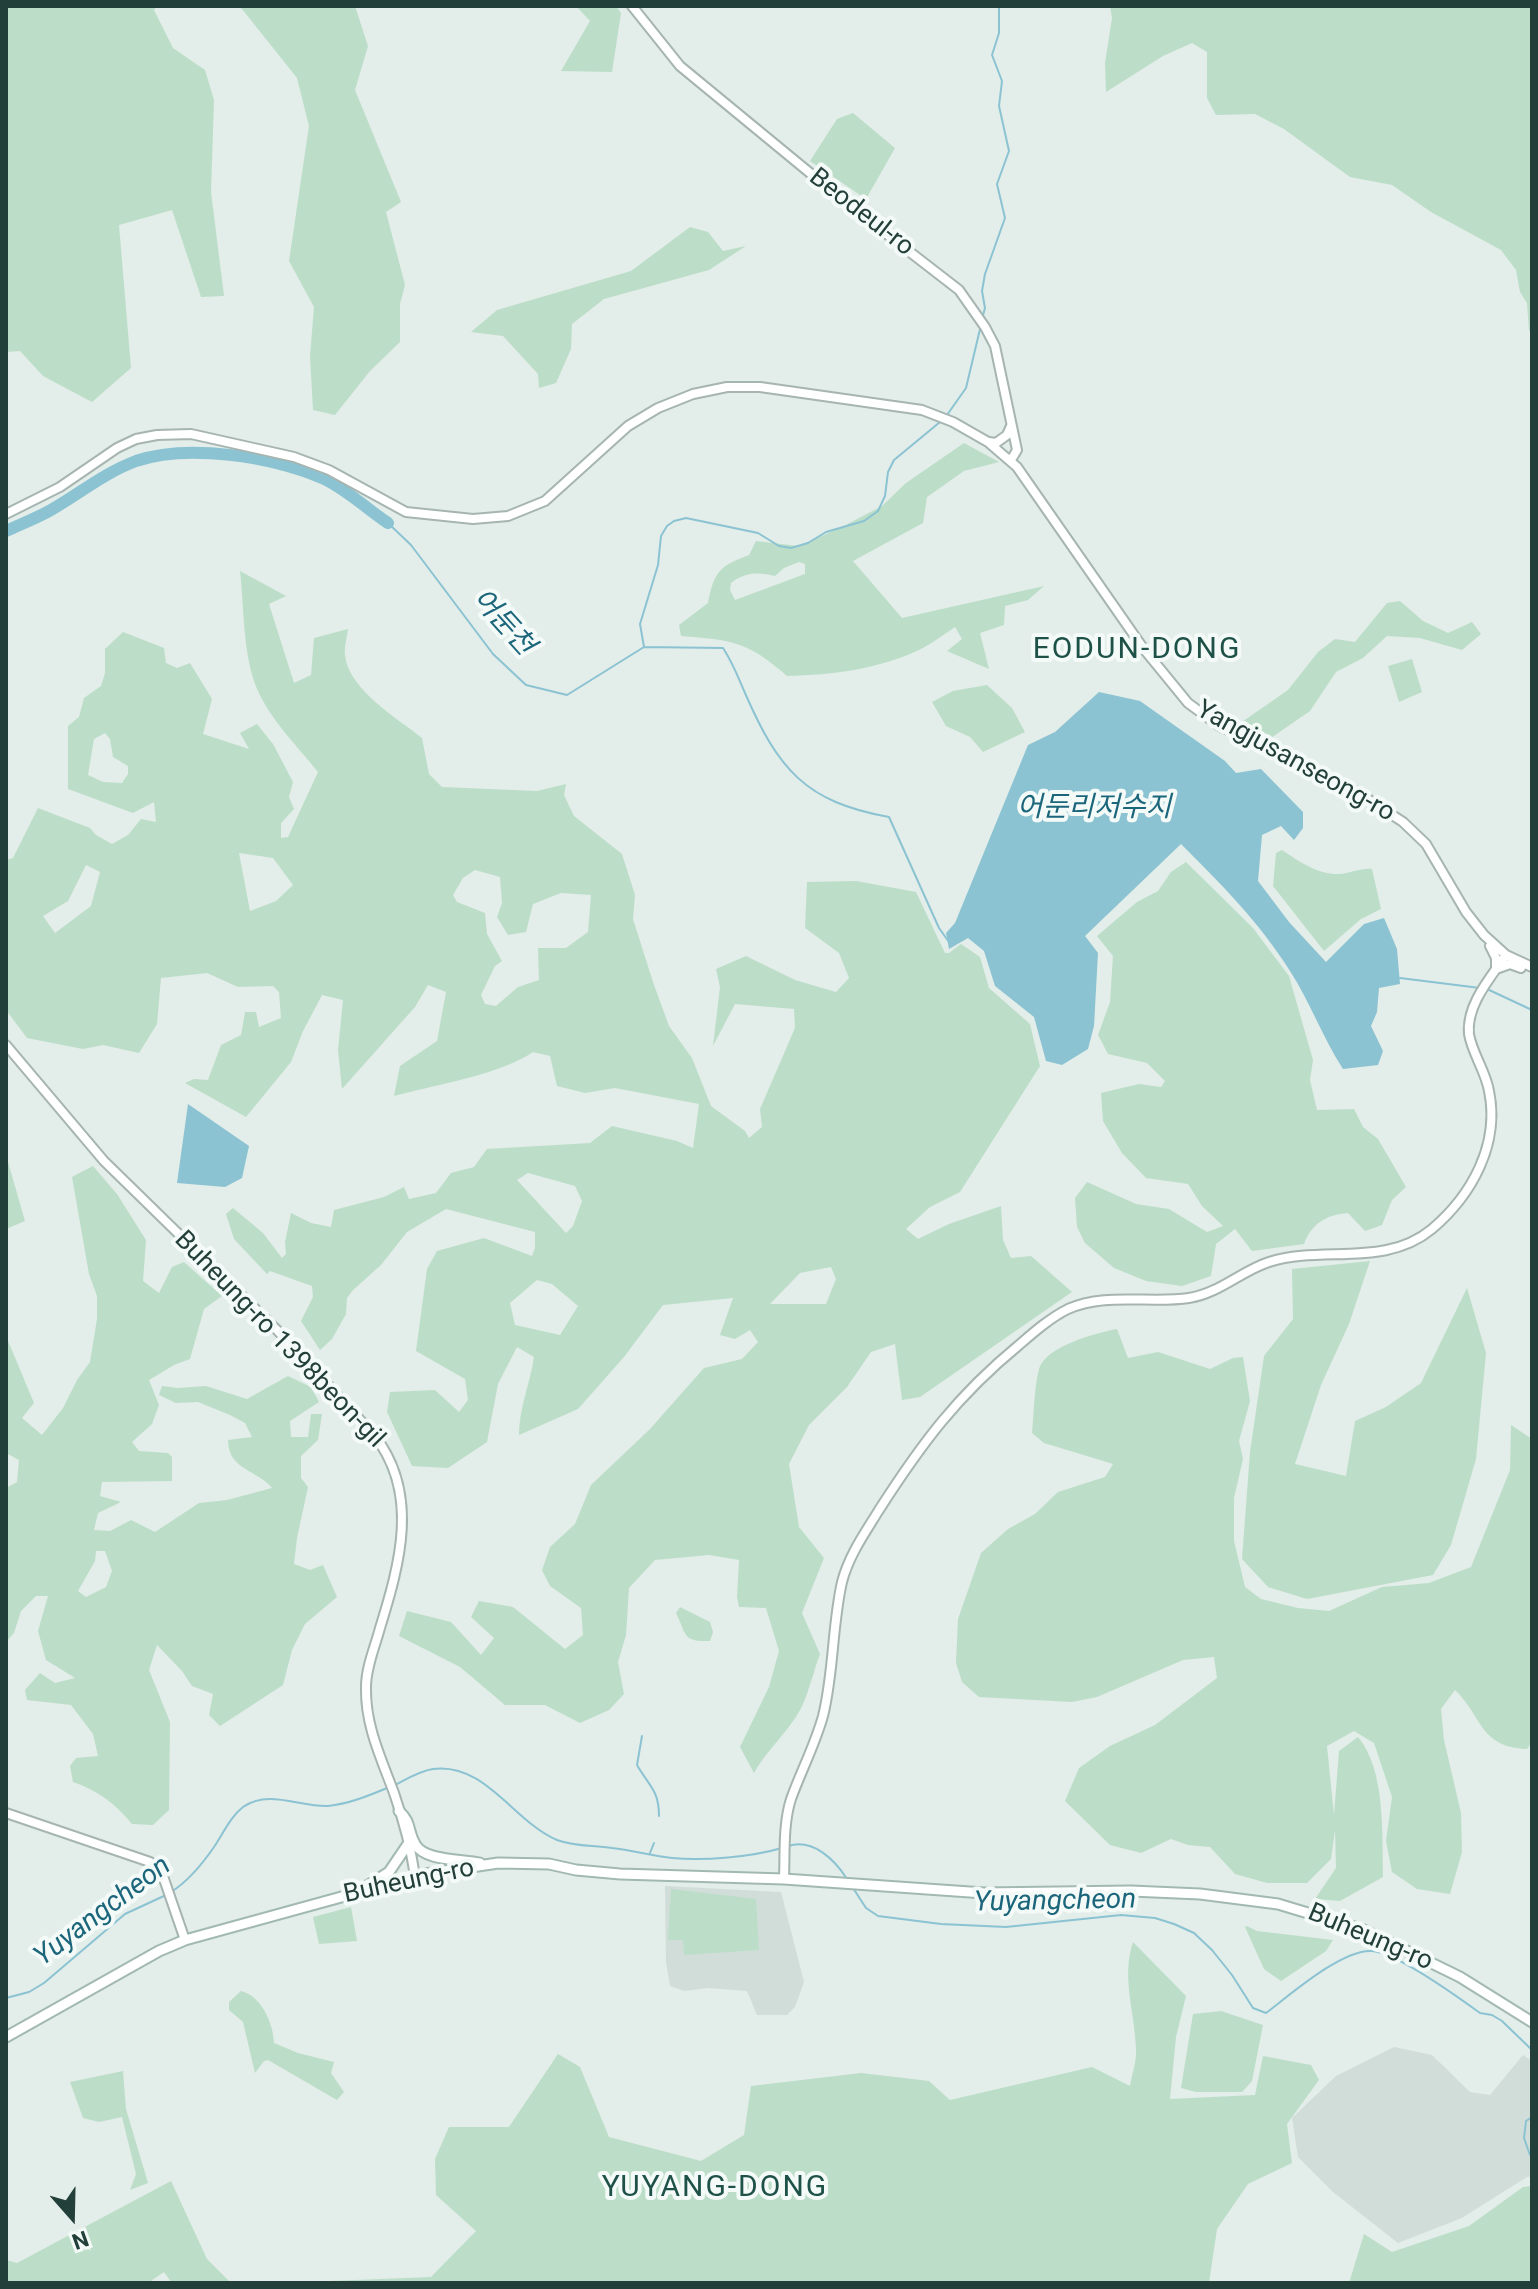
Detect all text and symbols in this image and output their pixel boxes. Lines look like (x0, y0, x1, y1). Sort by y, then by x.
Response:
street label: Beodeul-ro (802, 162, 920, 264)
water label: 어둔천 (464, 583, 540, 663)
district label: EODUN-DONG (1033, 632, 1241, 668)
street label: Yangjusanseong-ro (1190, 695, 1400, 829)
water label: 어둔리저수지 (1017, 792, 1171, 826)
street label: Buheung-ro 1398beon-gil (167, 1225, 391, 1455)
water label: Yuyangcheon (28, 1850, 178, 1974)
street label: Buheung-ro (341, 1853, 477, 1911)
water label: Yuyangcheon (973, 1884, 1137, 1920)
street label: Buheung-ro (1303, 1898, 1437, 1978)
district label: YUYANG-DONG (602, 2170, 828, 2206)
north arrow (32, 2177, 112, 2257)
text: N (69, 2226, 92, 2254)

